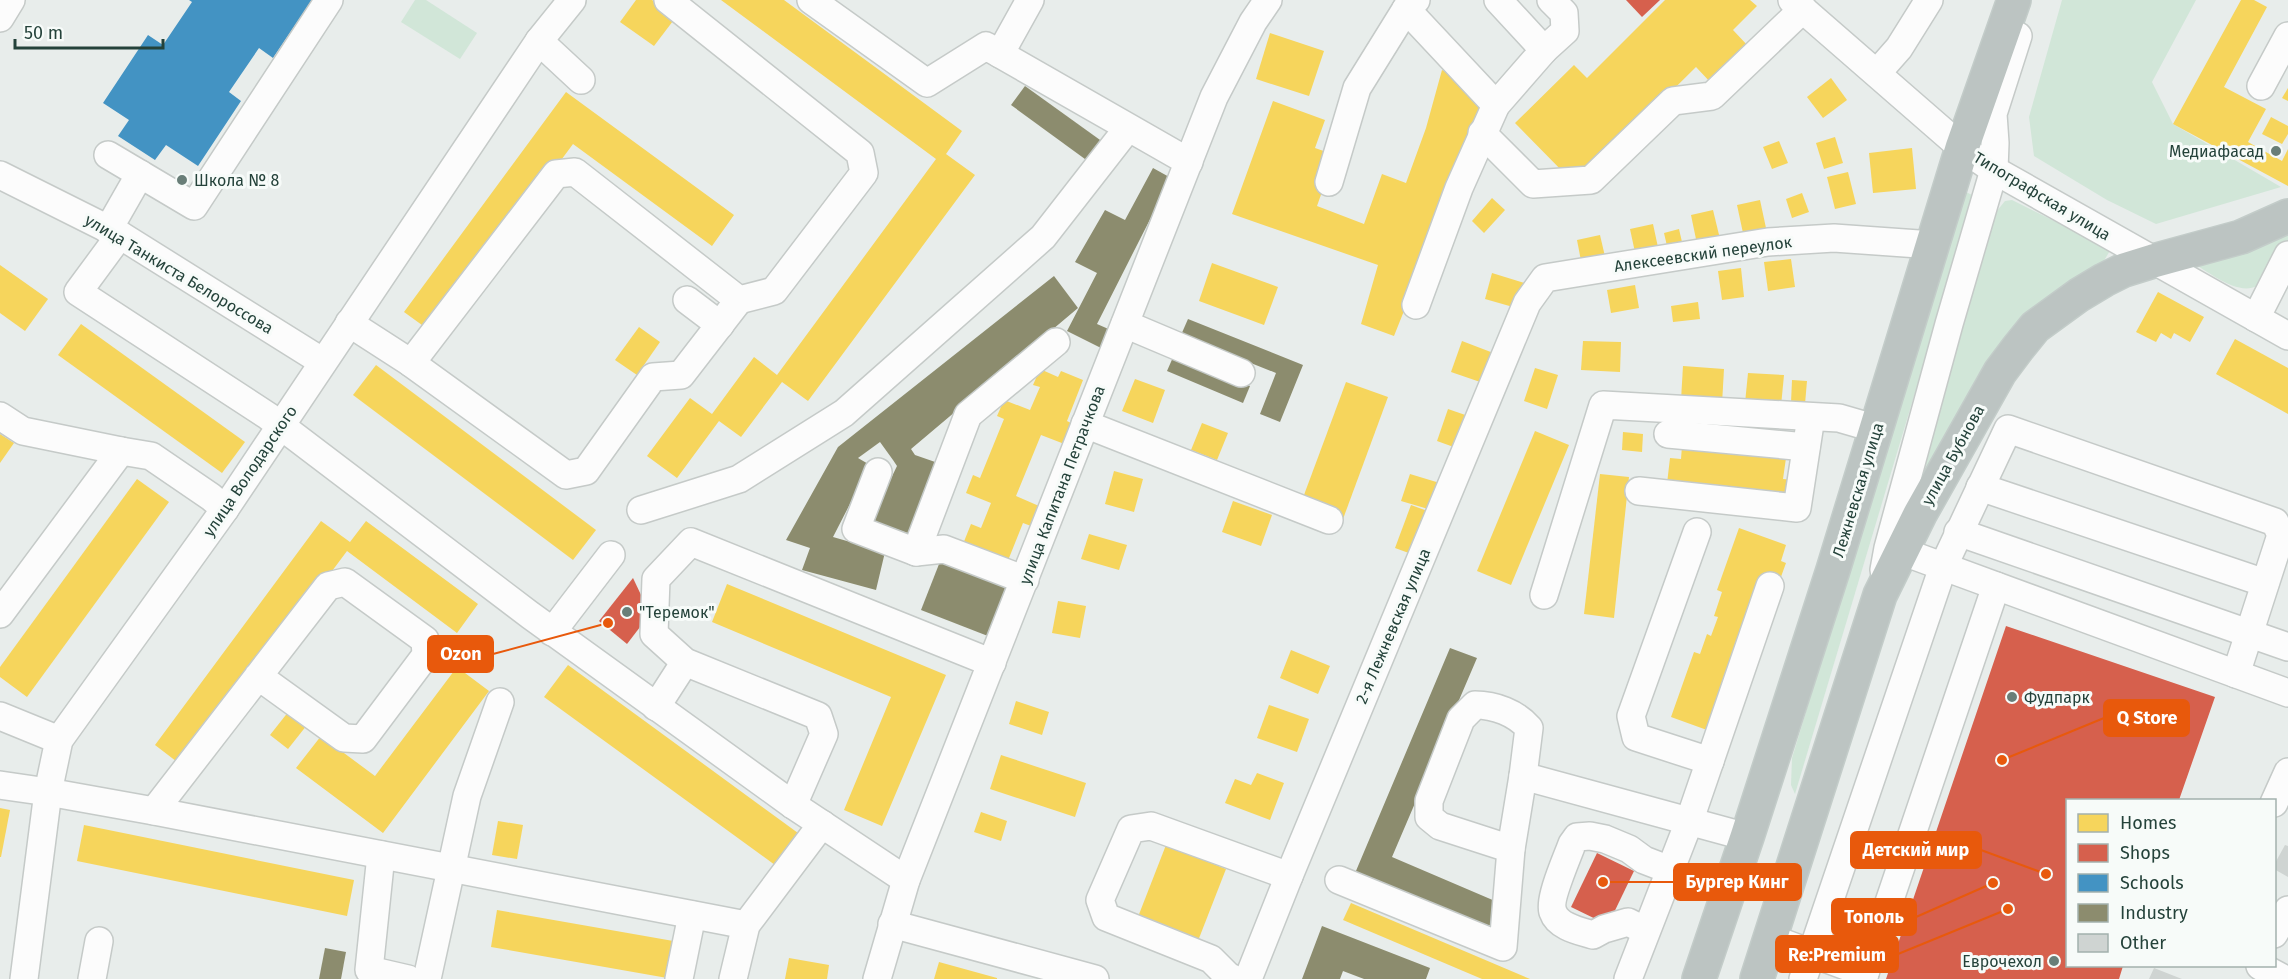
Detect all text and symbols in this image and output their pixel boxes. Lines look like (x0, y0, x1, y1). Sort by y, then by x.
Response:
scale bar (15, 12, 164, 50)
text: 50 m (24, 22, 63, 44)
place label: Медиафасад (2169, 142, 2264, 161)
marker: Медиафасад (2269, 144, 2283, 158)
street label: Типографская улица (1970, 148, 2114, 244)
place label: Школа № 8 (194, 171, 279, 190)
marker: Школа № 8 (175, 173, 189, 187)
street label: улица Танкиста Белороссова (81, 210, 277, 338)
street label: Алексеевский переулок (1613, 232, 1794, 276)
street label: улица Капитана Петрачкова (1015, 383, 1109, 587)
street label: улица Володарского (199, 402, 301, 540)
street label: улица Бубнова (1918, 402, 1988, 508)
street label: Лежневская улица (1828, 420, 1888, 560)
street label: 2-я Лежневская улица (1352, 545, 1434, 707)
place label: "Теремок" (639, 603, 715, 622)
marker: "Теремок" (620, 605, 634, 619)
callout: Ozon (428, 636, 493, 672)
text: Ozon (440, 643, 482, 665)
place label: Фудпарк (2024, 688, 2090, 707)
marker: Фудпарк (2005, 690, 2019, 704)
callout: Q Store (2104, 700, 2189, 736)
text: Q Store (2117, 707, 2177, 729)
legend (2066, 799, 2276, 967)
text: Homes (2120, 812, 2176, 834)
callout: Детский мир (1851, 832, 1981, 868)
text: Детский мир (1862, 839, 1969, 861)
text: Shops (2120, 842, 2170, 864)
callout: Бургер Кинг (1674, 864, 1801, 900)
text: Бургер Кинг (1685, 871, 1789, 893)
text: Schools (2120, 872, 2184, 894)
callout: Тополь (1832, 899, 1916, 935)
text: Industry (2120, 902, 2188, 924)
text: Тополь (1844, 906, 1904, 928)
text: Other (2120, 932, 2166, 954)
callout: Re:Premium (1776, 936, 1898, 972)
text: Re:Premium (1788, 944, 1886, 966)
place label: Еврочехол (1962, 952, 2042, 971)
marker: Еврочехол (2047, 954, 2061, 968)

